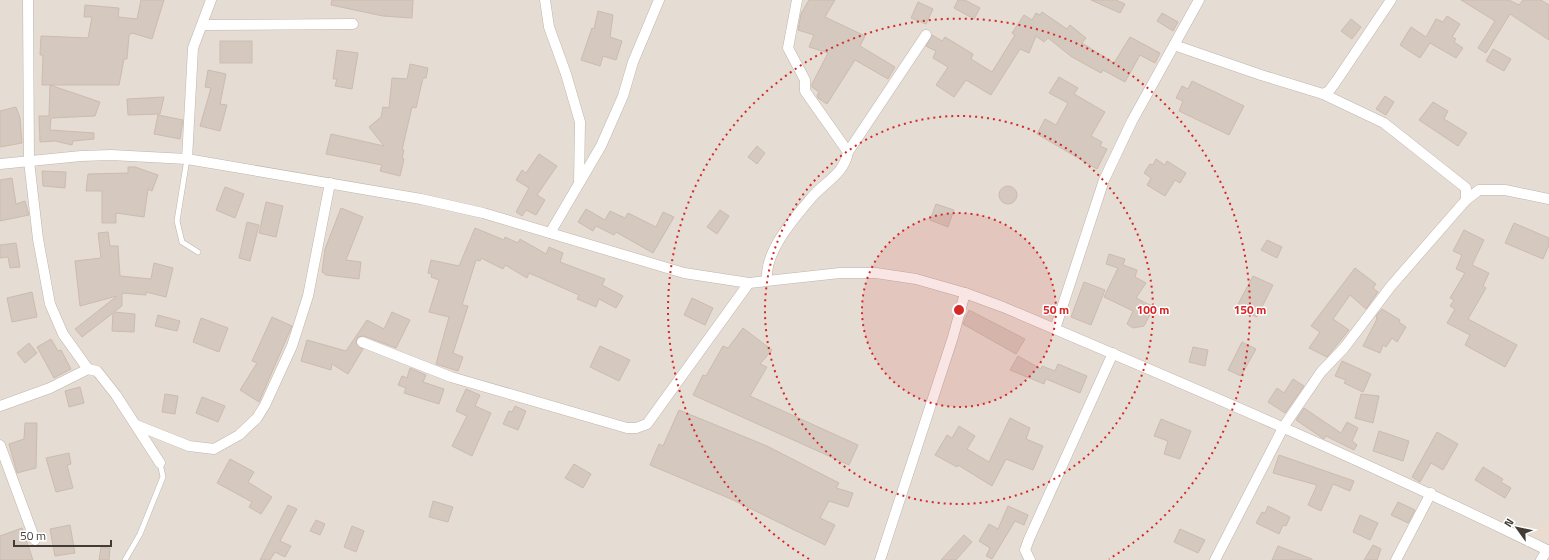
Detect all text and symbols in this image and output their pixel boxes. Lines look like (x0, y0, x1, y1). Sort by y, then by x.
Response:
text: 50 m (1043, 300, 1069, 319)
text: 100 m (1137, 300, 1169, 319)
text: 150 m (1234, 300, 1266, 319)
centre of rings (952, 303, 966, 317)
north arrow (1497, 508, 1537, 548)
text: N (1500, 515, 1517, 530)
scale bar (14, 522, 111, 548)
text: 50 m (20, 526, 46, 545)

